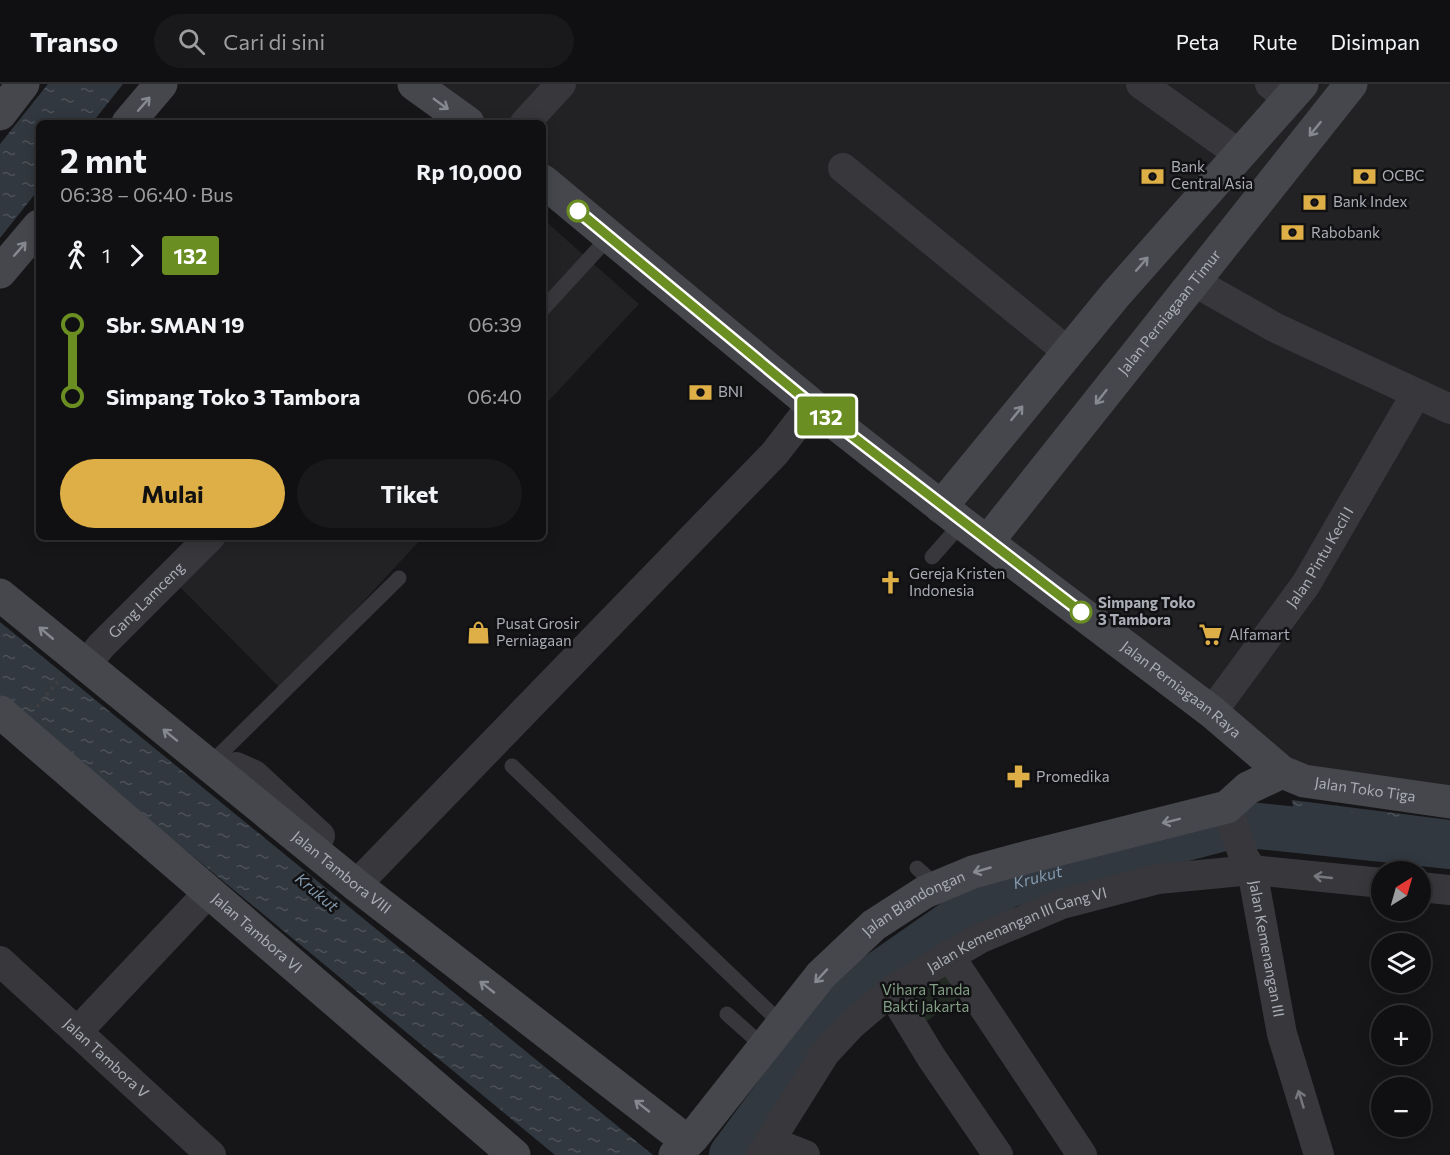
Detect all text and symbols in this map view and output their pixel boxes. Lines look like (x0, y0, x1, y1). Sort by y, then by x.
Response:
search box (154, 14, 574, 68)
text: Transo (30, 24, 118, 58)
icon: search (175, 25, 208, 58)
text: Cari di sini (223, 28, 325, 55)
text: Peta (1176, 29, 1219, 54)
text: Rute (1252, 29, 1297, 54)
text: Disimpan (1330, 29, 1420, 54)
one-way arrow (137, 96, 151, 112)
one-way arrow (433, 97, 449, 110)
one-way arrow (1308, 121, 1321, 137)
text: 2 mnt (60, 139, 147, 180)
place label: Bank Central Asia (1171, 157, 1253, 192)
text: Rp 10,000 (416, 158, 522, 185)
bank icon: Bank Central Asia (1140, 163, 1166, 189)
bank icon: OCBC (1351, 163, 1377, 189)
place label: OCBC (1382, 166, 1425, 184)
text: 06:38 – 06:40 · Bus (60, 182, 233, 206)
bank icon: Bank Index (1302, 189, 1328, 215)
place label: Bank Index (1333, 192, 1407, 210)
unlabelled marker (567, 200, 589, 222)
bank icon: Rabobank (1280, 220, 1306, 246)
place label: Rabobank (1311, 223, 1380, 241)
icon: walk (60, 239, 93, 272)
icon: forward (120, 239, 153, 272)
one-way arrow (13, 241, 26, 257)
text: 1 (102, 243, 111, 267)
text: 132 (174, 243, 207, 268)
street label: Jalan Perniagaan Timur (1114, 245, 1224, 378)
one-way arrow (1135, 257, 1149, 272)
text: Sbr. SMAN 19 (106, 311, 245, 338)
text: 06:39 (469, 312, 522, 336)
bank icon: BNI (687, 379, 713, 405)
place label: BNI (718, 382, 743, 400)
text: Simpang Toko 3 Tambora (106, 383, 360, 410)
text: 06:40 (467, 384, 522, 408)
one-way arrow (1095, 388, 1108, 404)
line badge: 132 (792, 396, 860, 436)
text: 132 (809, 404, 843, 429)
one-way arrow (1011, 406, 1024, 422)
button: Mulai (60, 459, 285, 528)
button: Tiket (297, 459, 522, 528)
street label: Jalan Pintu Kecil I (1282, 503, 1357, 610)
street label: Gang Lamceng (104, 558, 188, 642)
place label: Gereja Kristen Indonesia (909, 564, 1005, 599)
church icon: Gereja Kristen Indonesia (878, 570, 904, 596)
place label: Simpang Toko 3 Tambora (1098, 593, 1196, 628)
marker: Simpang Toko 3 Tambora (1070, 601, 1092, 623)
place label: Pusat Grosir Perniagaan (496, 614, 580, 649)
shop icon: Pusat Grosir Perniagaan (465, 620, 491, 646)
supermarket icon: Alfamart (1198, 622, 1224, 648)
place label: Alfamart (1229, 625, 1290, 643)
one-way arrow (38, 627, 54, 640)
street label: Jalan Perniagaan Raya (1118, 637, 1245, 741)
one-way arrow (162, 729, 178, 742)
pharmacy icon: Promedika (1005, 764, 1031, 790)
place label: Promedika (1036, 767, 1110, 785)
street label: Jalan Toko Tiga (1314, 773, 1417, 805)
one-way arrow (1161, 816, 1180, 828)
street label: Jalan Tambora VIII (289, 827, 395, 917)
water label: Krukut (1011, 861, 1064, 892)
north arrow (1371, 861, 1431, 921)
map controls (1371, 861, 1431, 1137)
one-way arrow (973, 865, 992, 876)
street label: Jalan Blandongan (858, 866, 967, 940)
water label: Krukut (292, 868, 343, 915)
one-way arrow (1314, 871, 1334, 882)
street label: Jalan Kemenangan III (1246, 878, 1289, 1018)
street label: Jalan Kemenangan III Gang VI (923, 883, 1109, 976)
street label: Jalan Tambora VI (209, 889, 306, 976)
button: layers (1371, 933, 1431, 993)
one-way arrow (814, 968, 828, 983)
park label: Vihara Tanda Bakti Jakarta (882, 980, 970, 1015)
one-way arrow (480, 981, 496, 994)
button: + (1371, 1005, 1431, 1065)
street label: Jalan Tambora V (60, 1014, 153, 1101)
button: − (1371, 1077, 1431, 1137)
one-way arrow (1295, 1090, 1306, 1109)
one-way arrow (634, 1100, 650, 1113)

